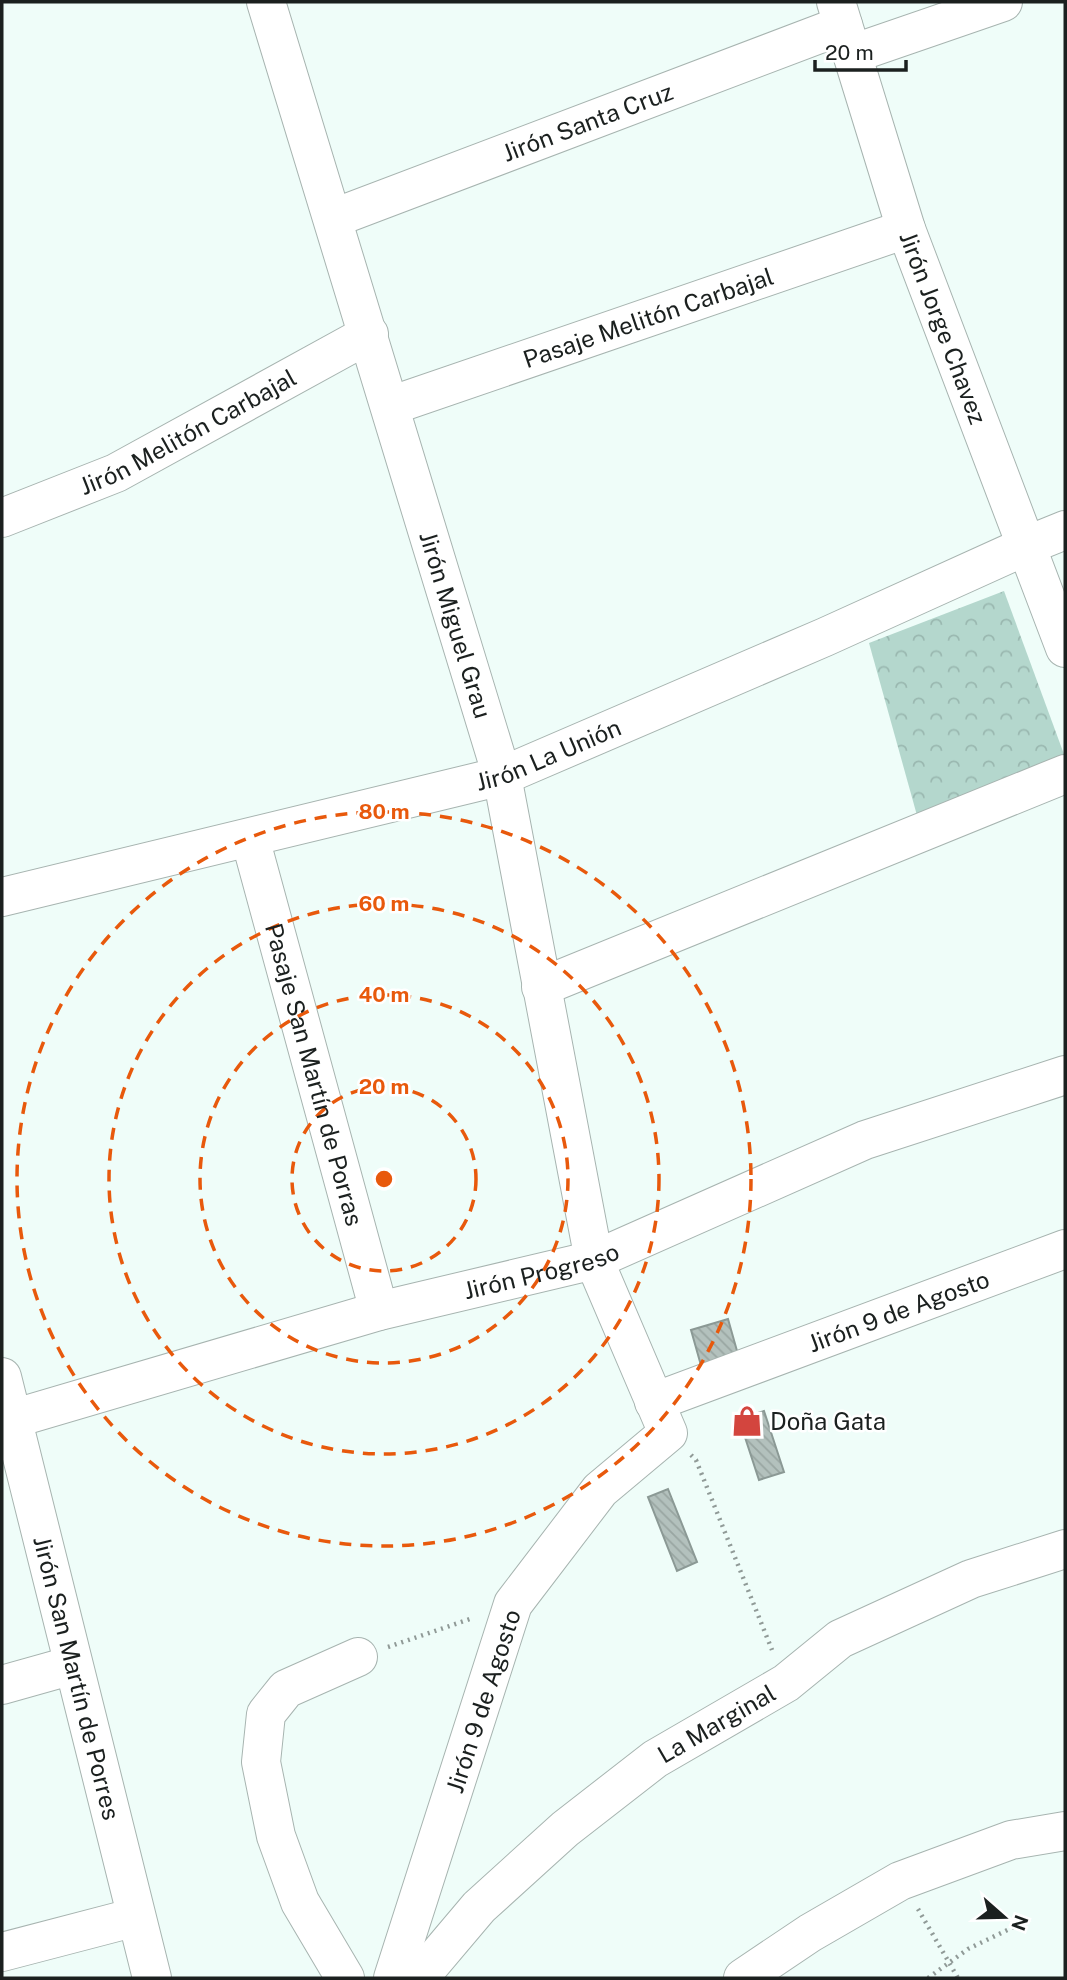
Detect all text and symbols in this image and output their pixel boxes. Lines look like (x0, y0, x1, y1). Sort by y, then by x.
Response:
scale bar (815, 28, 906, 72)
text: 20 m (825, 40, 874, 65)
street label: Jirón Santa Cruz (498, 77, 677, 167)
street label: Jirón Jorge Chavez (894, 227, 993, 428)
street label: Pasaje Melitón Carbajal (519, 262, 777, 373)
street label: Jirón Melitón Carbajal (75, 363, 301, 500)
street label: Jirón Miguel Grau (414, 528, 498, 722)
street label: Jirón La Unión (473, 713, 625, 796)
text: 80 m (358, 799, 410, 824)
text: 60 m (359, 891, 409, 916)
street label: Pasaje San Martín de Porras (260, 920, 369, 1229)
text: 40 m (359, 982, 409, 1007)
text: 20 m (359, 1074, 409, 1099)
centre of rings (372, 1167, 396, 1191)
street label: Jirón Progreso (461, 1237, 623, 1304)
street label: Jirón 9 de Agosto (804, 1264, 993, 1357)
shop icon: Doña Gata (730, 1404, 764, 1438)
place label: Doña Gata (770, 1407, 886, 1435)
street label: Jirón San Martín de Porres (28, 1533, 126, 1823)
street label: Jirón 9 de Agosto (440, 1606, 526, 1796)
street label: La Marginal (652, 1678, 780, 1769)
north arrow (969, 1882, 1039, 1952)
text: N (1007, 1912, 1033, 1934)

